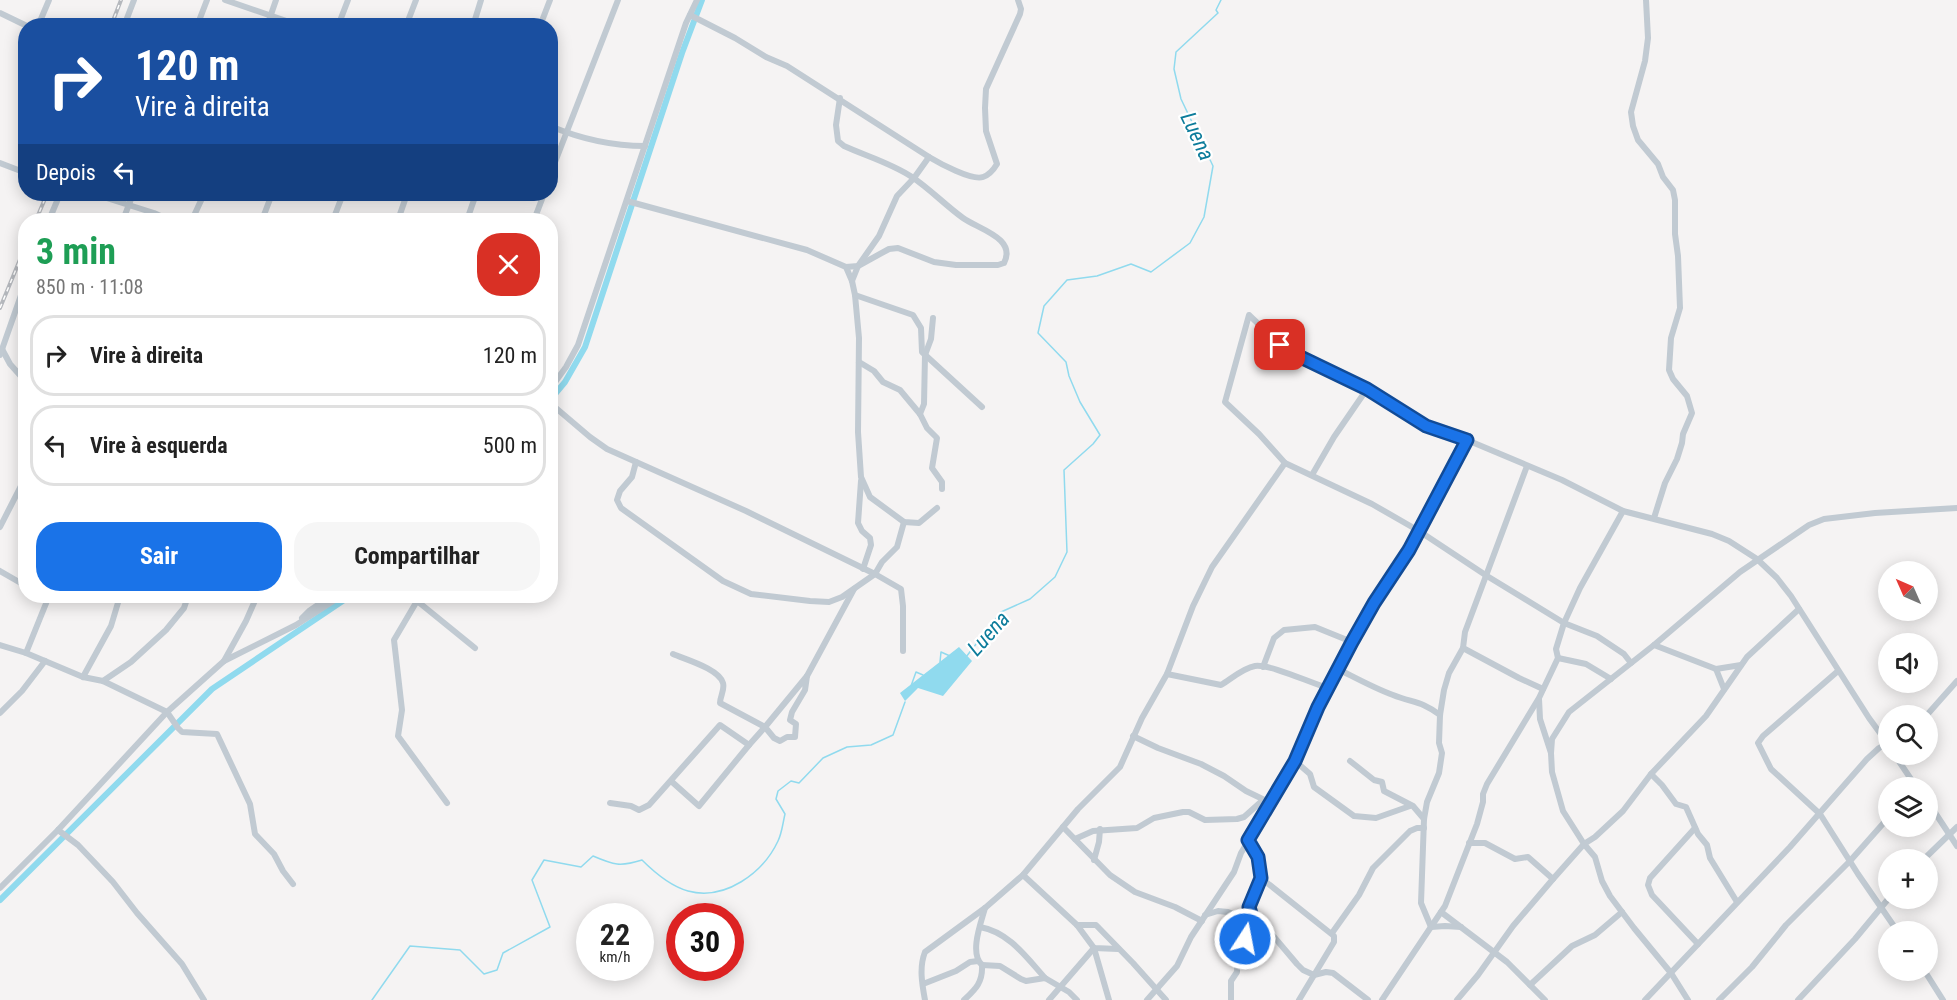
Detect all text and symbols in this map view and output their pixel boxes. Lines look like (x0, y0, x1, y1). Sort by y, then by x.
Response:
text: 120 m (135, 41, 240, 90)
icon: right (36, 42, 114, 120)
text: Vire à direita (135, 91, 270, 123)
water label: Luena (1176, 108, 1220, 164)
icon: left (108, 156, 141, 189)
text: Depois (36, 160, 96, 185)
text: 3 min (36, 231, 116, 273)
button: close (477, 233, 540, 296)
text: 850 m · 11:08 (36, 275, 143, 299)
pin (1254, 319, 1305, 370)
icon: arrive (1263, 328, 1296, 361)
icon: right (39, 339, 72, 372)
text: Vire à direita (90, 343, 203, 368)
text: 120 m (483, 343, 537, 368)
icon: left (39, 429, 72, 462)
text: Vire à esquerda (90, 433, 228, 458)
text: 500 m (483, 433, 537, 458)
button: Sair (36, 522, 282, 591)
button: Compartilhar (294, 522, 540, 591)
north arrow (1878, 561, 1938, 621)
map controls (1878, 561, 1938, 981)
water label: Luena (962, 606, 1015, 660)
button: sound (1878, 633, 1938, 693)
button: search (1878, 705, 1938, 765)
button: layers (1878, 777, 1938, 837)
button: + (1878, 849, 1938, 909)
speed limit sign: 30 (666, 903, 744, 981)
position arrow (1213, 907, 1277, 971)
text: 22 (600, 917, 630, 952)
button: − (1878, 921, 1938, 981)
text: km/h (600, 948, 630, 966)

